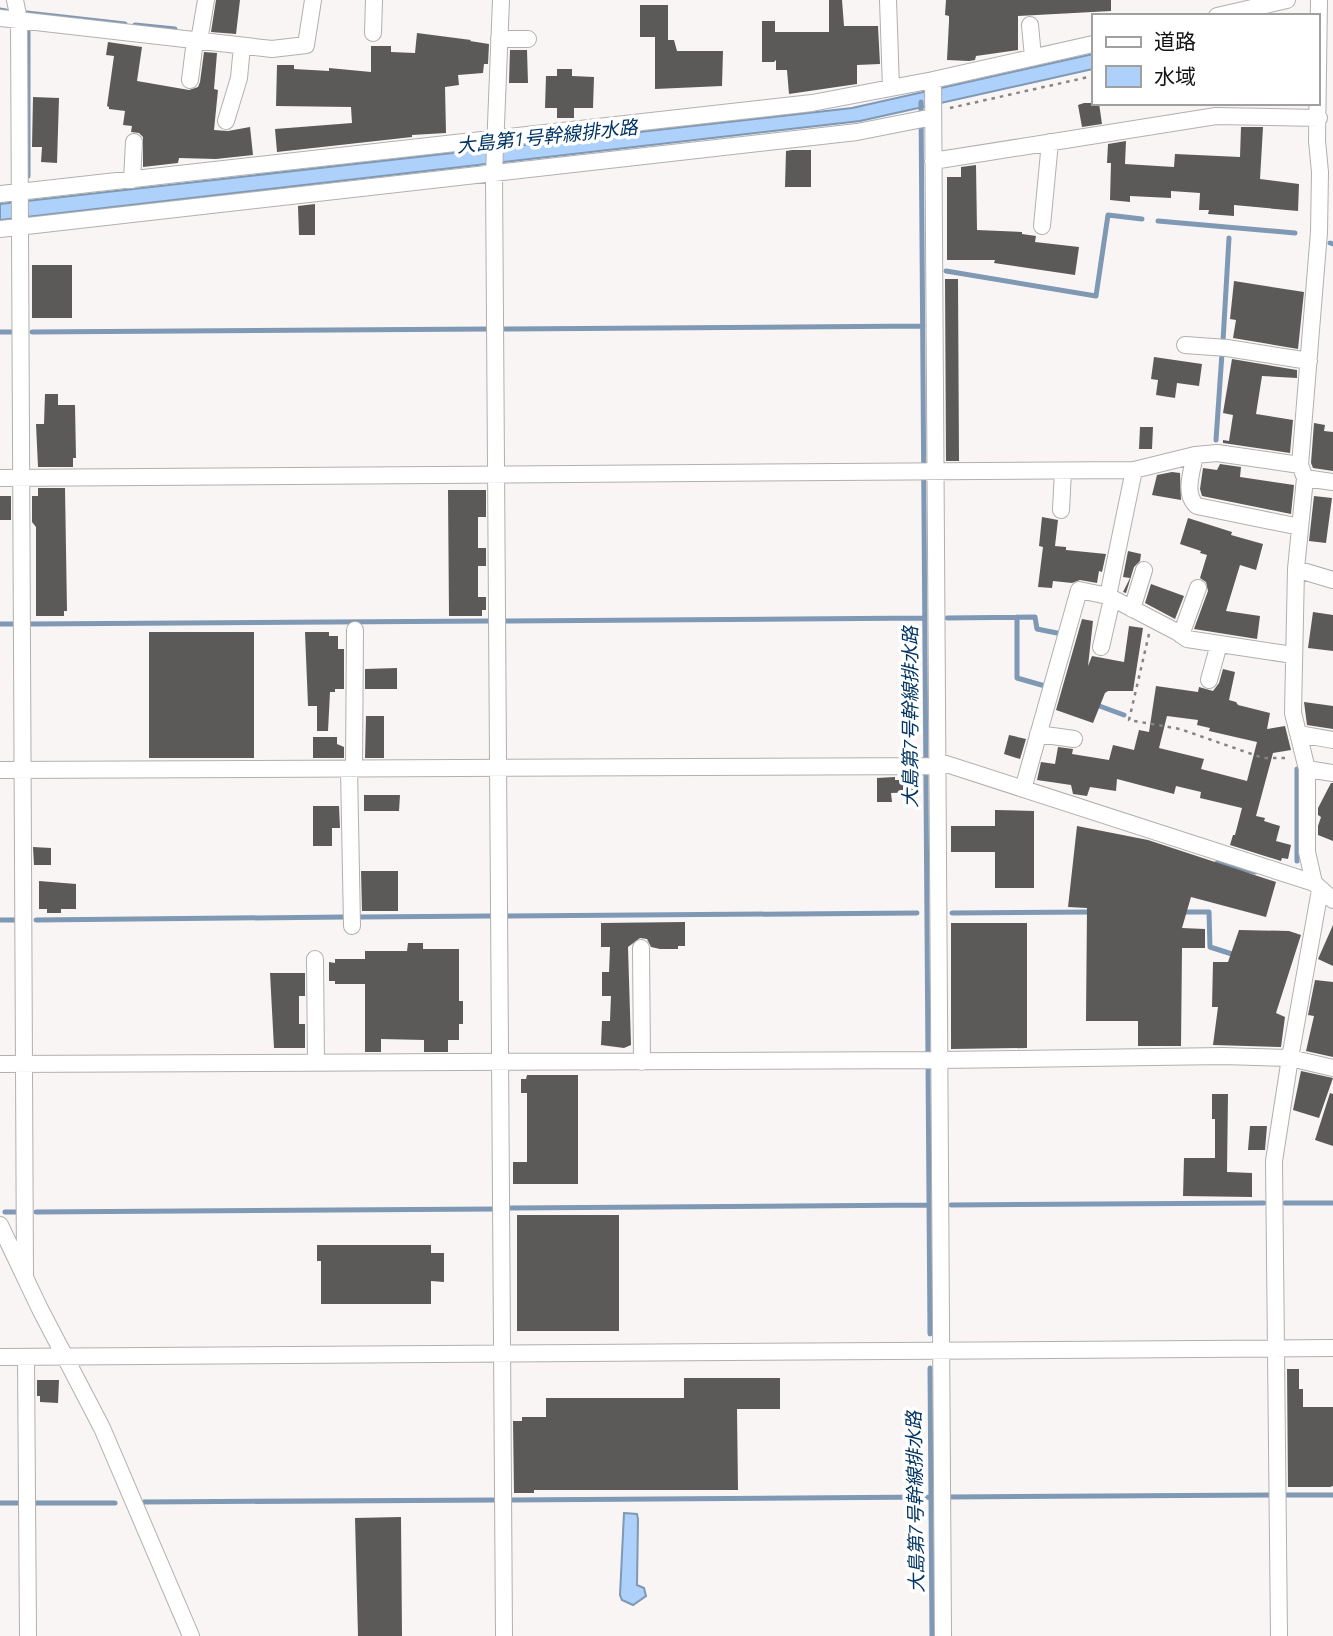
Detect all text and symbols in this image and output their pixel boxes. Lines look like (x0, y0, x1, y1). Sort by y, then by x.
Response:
legend (1092, 14, 1319, 105)
text: 道路 (1154, 29, 1196, 53)
text: 水域 (1154, 64, 1196, 88)
water label: 大島第1号幹線排水路 (455, 115, 640, 156)
water label: 大島第7号幹線排水路 (899, 624, 921, 808)
water label: 大島第7号幹線排水路 (902, 1409, 928, 1593)

